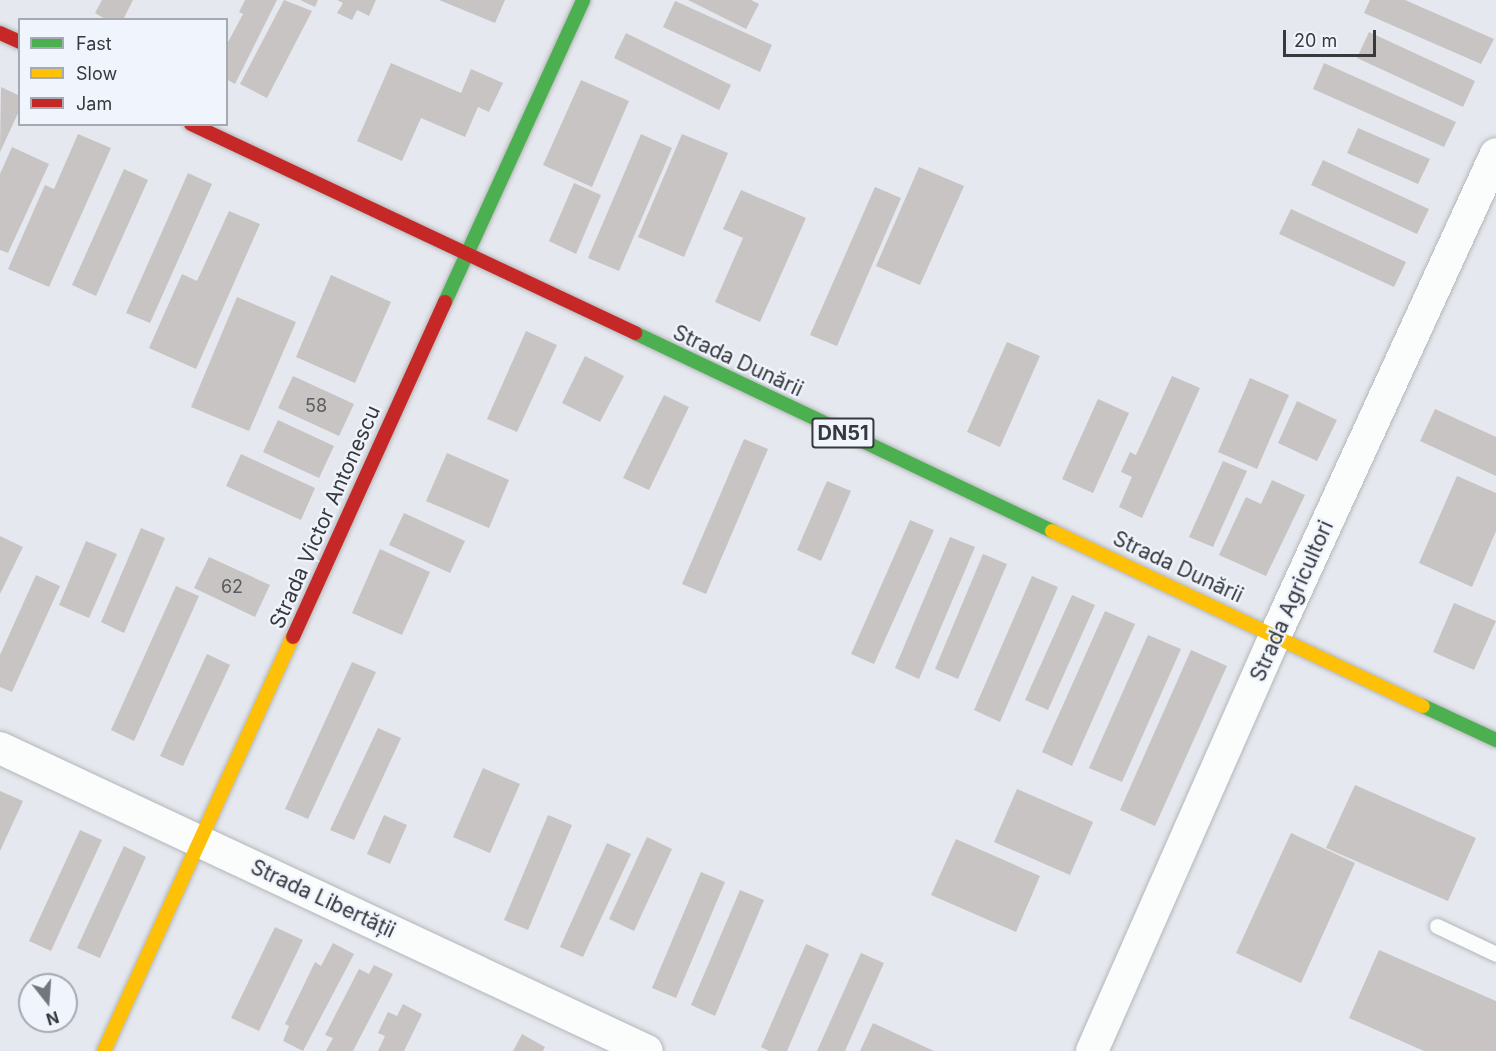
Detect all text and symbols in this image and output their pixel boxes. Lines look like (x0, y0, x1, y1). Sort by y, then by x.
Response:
legend (18, 18, 228, 126)
scale bar (1286, 18, 1379, 56)
text: 20 m (1294, 30, 1337, 51)
text: Fast (76, 33, 112, 54)
text: Slow (76, 63, 117, 84)
text: Jam (76, 93, 112, 114)
street label: Strada Dunării (669, 320, 807, 402)
house number: 58 (305, 395, 327, 417)
street label: Strada Victor Antonescu (264, 402, 386, 632)
road number: DN51 (810, 416, 876, 450)
street label: Strada Agricultori (1245, 517, 1339, 685)
street label: Strada Dunării (1109, 526, 1247, 608)
house number: 62 (221, 576, 243, 598)
street label: Strada Libertății (247, 854, 399, 944)
north arrow (18, 973, 78, 1033)
text: N (44, 1007, 61, 1030)

